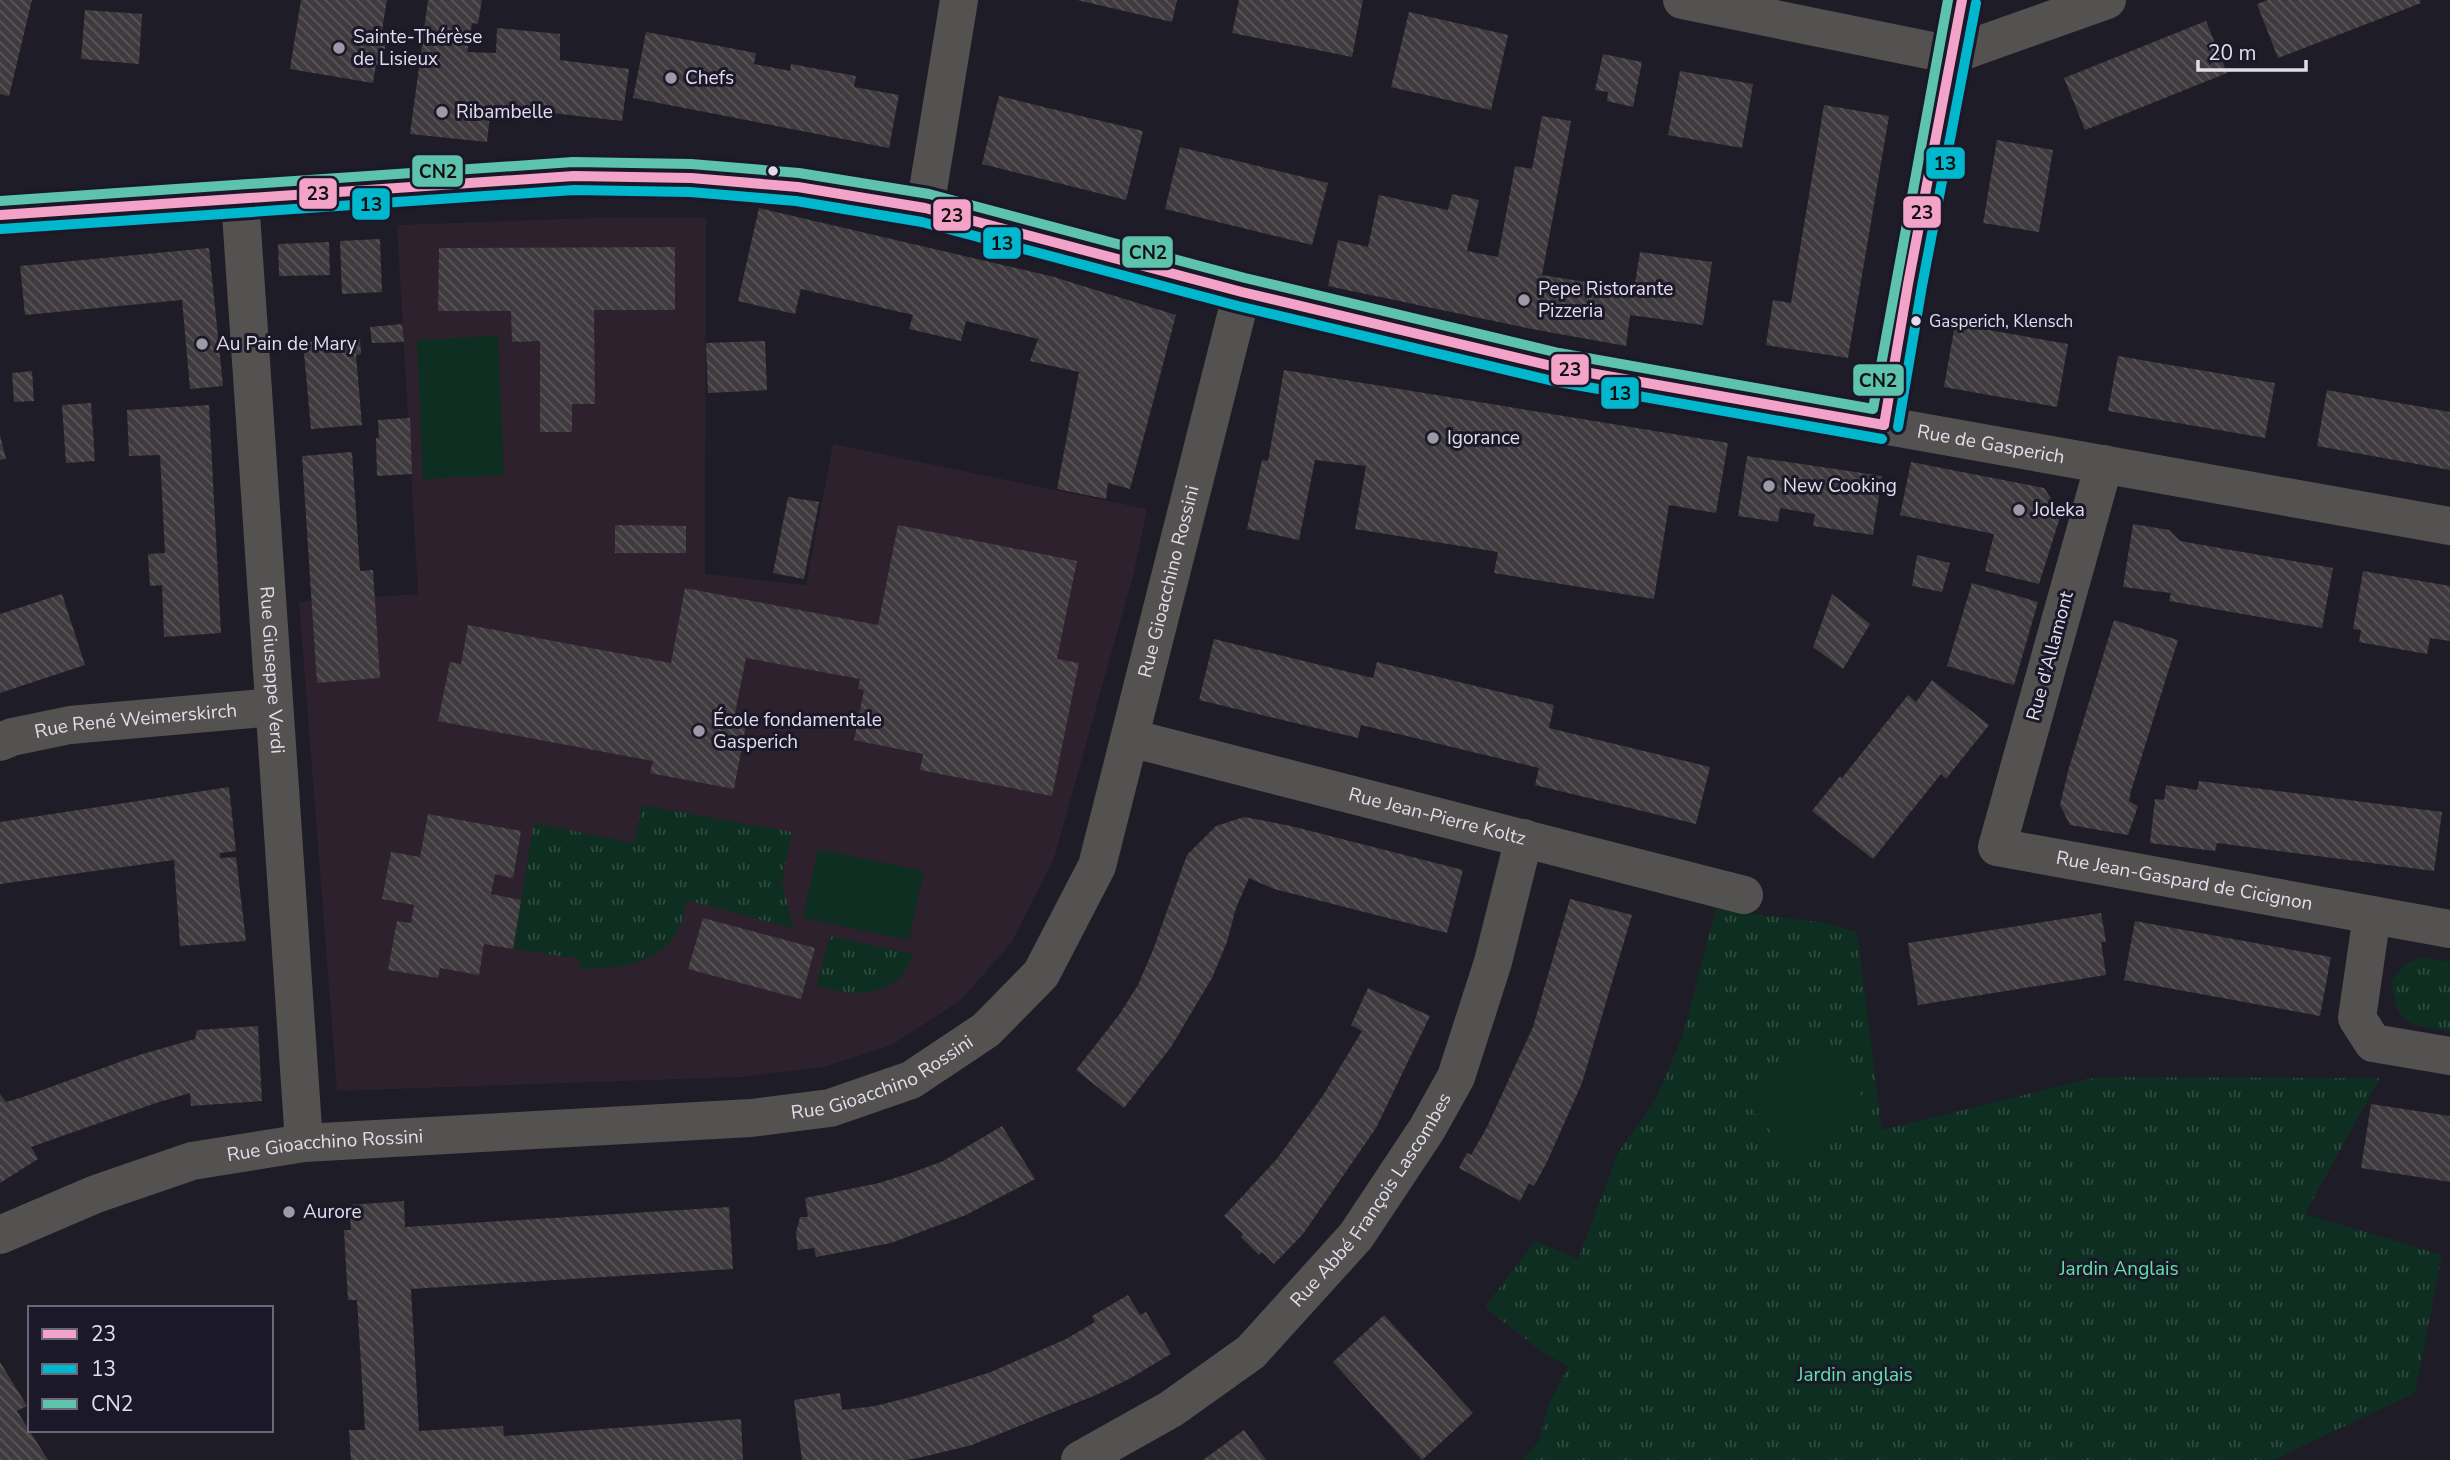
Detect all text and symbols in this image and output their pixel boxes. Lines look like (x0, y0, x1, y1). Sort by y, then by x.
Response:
place label: Sainte-Thérèse de Lisieux (353, 24, 482, 72)
scale bar (2198, 28, 2306, 72)
text: 20 m (2208, 39, 2257, 67)
marker: Sainte-Thérèse de Lisieux (331, 40, 347, 56)
place label: Chefs (685, 65, 734, 91)
marker: Chefs (663, 70, 679, 86)
place label: Ribambelle (456, 99, 553, 125)
marker: Ribambelle (434, 104, 450, 120)
line badge: 13 (1925, 146, 1966, 180)
text: 13 (1934, 151, 1956, 177)
line badge: CN2 (411, 154, 464, 188)
text: CN2 (419, 159, 457, 185)
unlabelled marker (766, 164, 780, 178)
line badge: 23 (298, 177, 338, 210)
text: 23 (307, 181, 329, 207)
line badge: 13 (351, 187, 391, 221)
text: 13 (360, 192, 382, 218)
line badge: 23 (1902, 195, 1942, 229)
line badge: 23 (932, 198, 972, 232)
text: 23 (1911, 200, 1933, 226)
text: 23 (941, 203, 963, 229)
line badge: 13 (982, 226, 1022, 260)
text: 13 (991, 231, 1013, 257)
line badge: CN2 (1121, 235, 1174, 269)
text: CN2 (1129, 240, 1167, 266)
place label: Pepe Ristorante Pizzeria (1538, 276, 1673, 324)
marker: Pepe Ristorante Pizzeria (1516, 292, 1532, 308)
place label: Gasperich, Klensch (1929, 310, 2073, 333)
marker: Gasperich, Klensch (1909, 314, 1923, 328)
place label: Au Pain de Mary (216, 331, 357, 357)
marker: Au Pain de Mary (194, 336, 210, 352)
line badge: 23 (1550, 353, 1590, 386)
text: 23 (1559, 357, 1581, 383)
line badge: CN2 (1852, 363, 1905, 397)
text: CN2 (1859, 368, 1897, 394)
line badge: 13 (1600, 376, 1640, 410)
text: 13 (1609, 381, 1631, 407)
street label: Rue de Gasperich (1915, 418, 2067, 470)
place label: Igorance (1447, 425, 1520, 451)
marker: Igorance (1425, 430, 1441, 446)
place label: New Cooking (1783, 473, 1897, 499)
marker: New Cooking (1761, 478, 1777, 494)
street label: Rue Gioacchino Rossini (1132, 483, 1206, 680)
place label: Joleka (2032, 497, 2085, 523)
marker: Joleka (2011, 502, 2027, 518)
street label: Rue Giuseppe Verdi (253, 585, 291, 755)
street label: Rue d'Allamont (2020, 588, 2080, 724)
street label: Rue René Weimerskirch (32, 697, 238, 745)
place label: École fondamentale Gasperich (713, 707, 882, 755)
marker: École fondamentale Gasperich (691, 723, 707, 739)
street label: Rue Jean-Pierre Koltz (1346, 781, 1529, 852)
street label: Rue Jean-Gaspard de Cicignon (2054, 845, 2315, 917)
street label: Rue Gioacchino Rossini (789, 1029, 978, 1126)
street label: Rue Abbé François Lascombes (1285, 1088, 1458, 1313)
street label: Rue Gioacchino Rossini (225, 1123, 424, 1168)
place label: Aurore (303, 1199, 362, 1225)
marker: Aurore (281, 1204, 297, 1220)
park label: Jardin Anglais (2058, 1256, 2179, 1282)
legend (28, 1306, 273, 1432)
text: 23 (91, 1320, 116, 1348)
text: 13 (91, 1355, 116, 1383)
park label: Jardin anglais (1796, 1362, 1913, 1388)
text: CN2 (91, 1390, 133, 1418)

